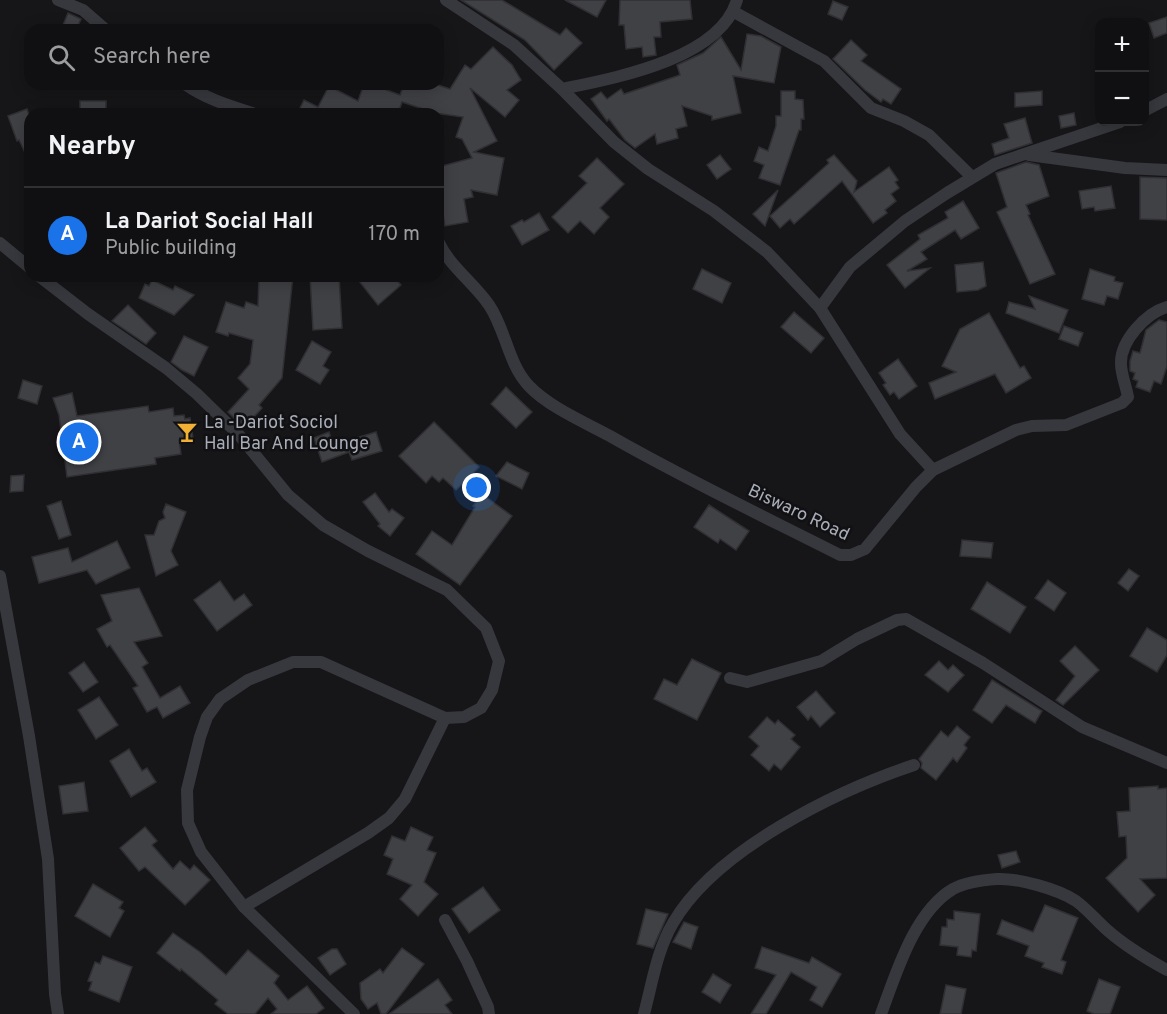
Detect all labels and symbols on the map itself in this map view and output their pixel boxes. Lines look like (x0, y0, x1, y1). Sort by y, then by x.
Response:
place label: La -Dariot Sociol Hall Bar And Lounge (204, 412, 369, 456)
pin: A (60, 420, 98, 464)
bar icon: La -Dariot Sociol Hall Bar And Lounge (175, 420, 199, 444)
your location (462, 473, 491, 502)
street label: Biswaro Road (744, 480, 853, 547)

